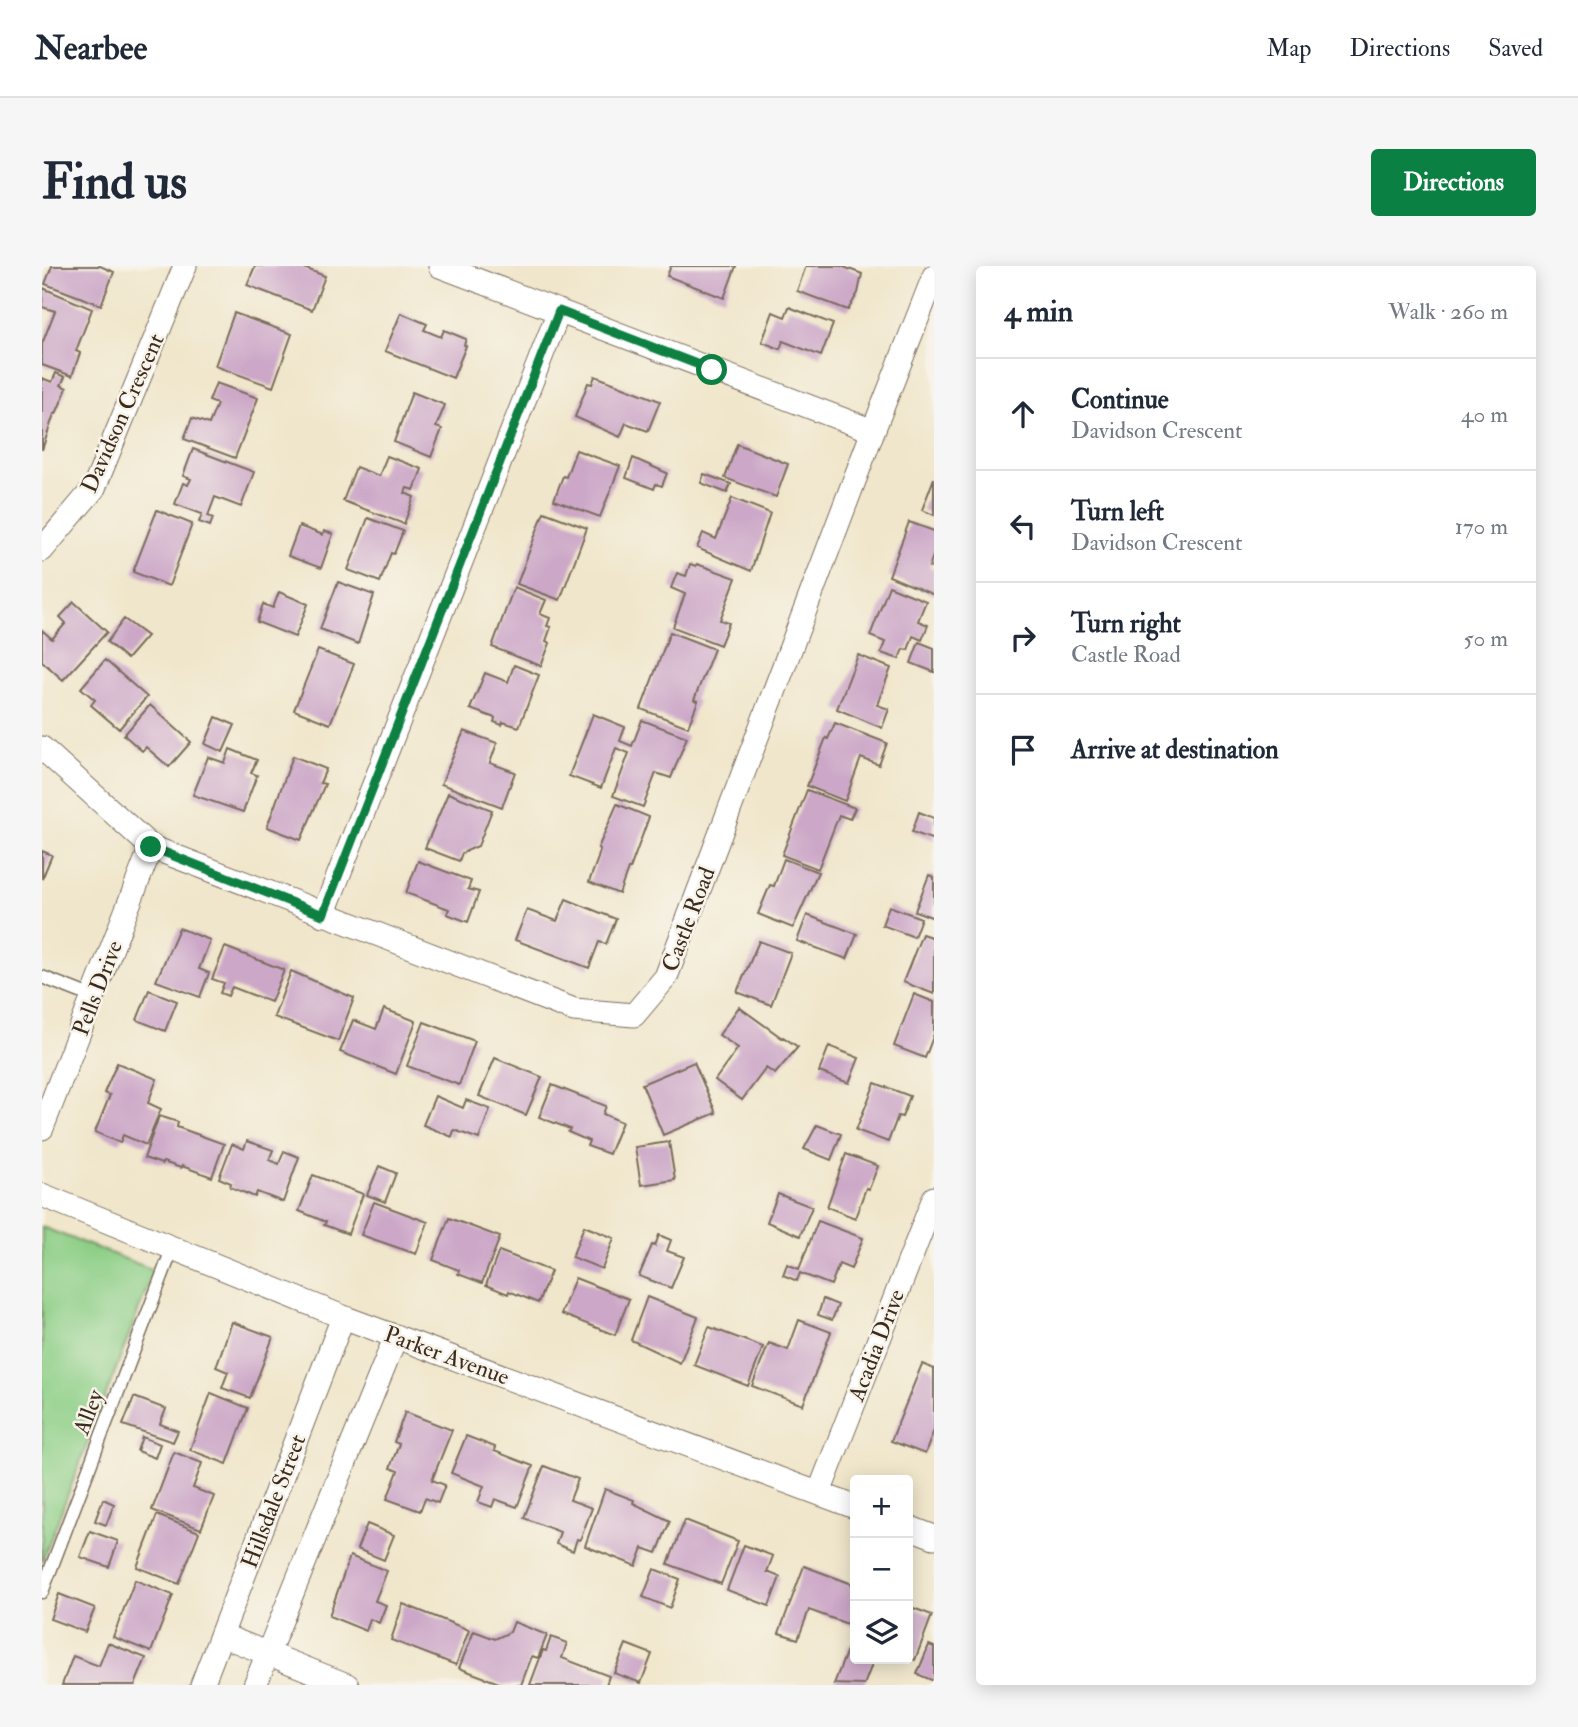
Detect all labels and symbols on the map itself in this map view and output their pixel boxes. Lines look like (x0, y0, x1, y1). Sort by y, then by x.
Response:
street label: Davidson Crescent (74, 329, 171, 497)
route start (696, 354, 727, 385)
route end (135, 831, 166, 862)
street label: Castle Road (655, 863, 722, 976)
street label: Pells Drive (66, 936, 129, 1040)
street label: Acadia Drive (841, 1285, 911, 1406)
street label: Parker Avenue (380, 1319, 514, 1392)
street label: Alley (66, 1385, 111, 1440)
street label: Hillsdale Street (235, 1430, 312, 1572)

